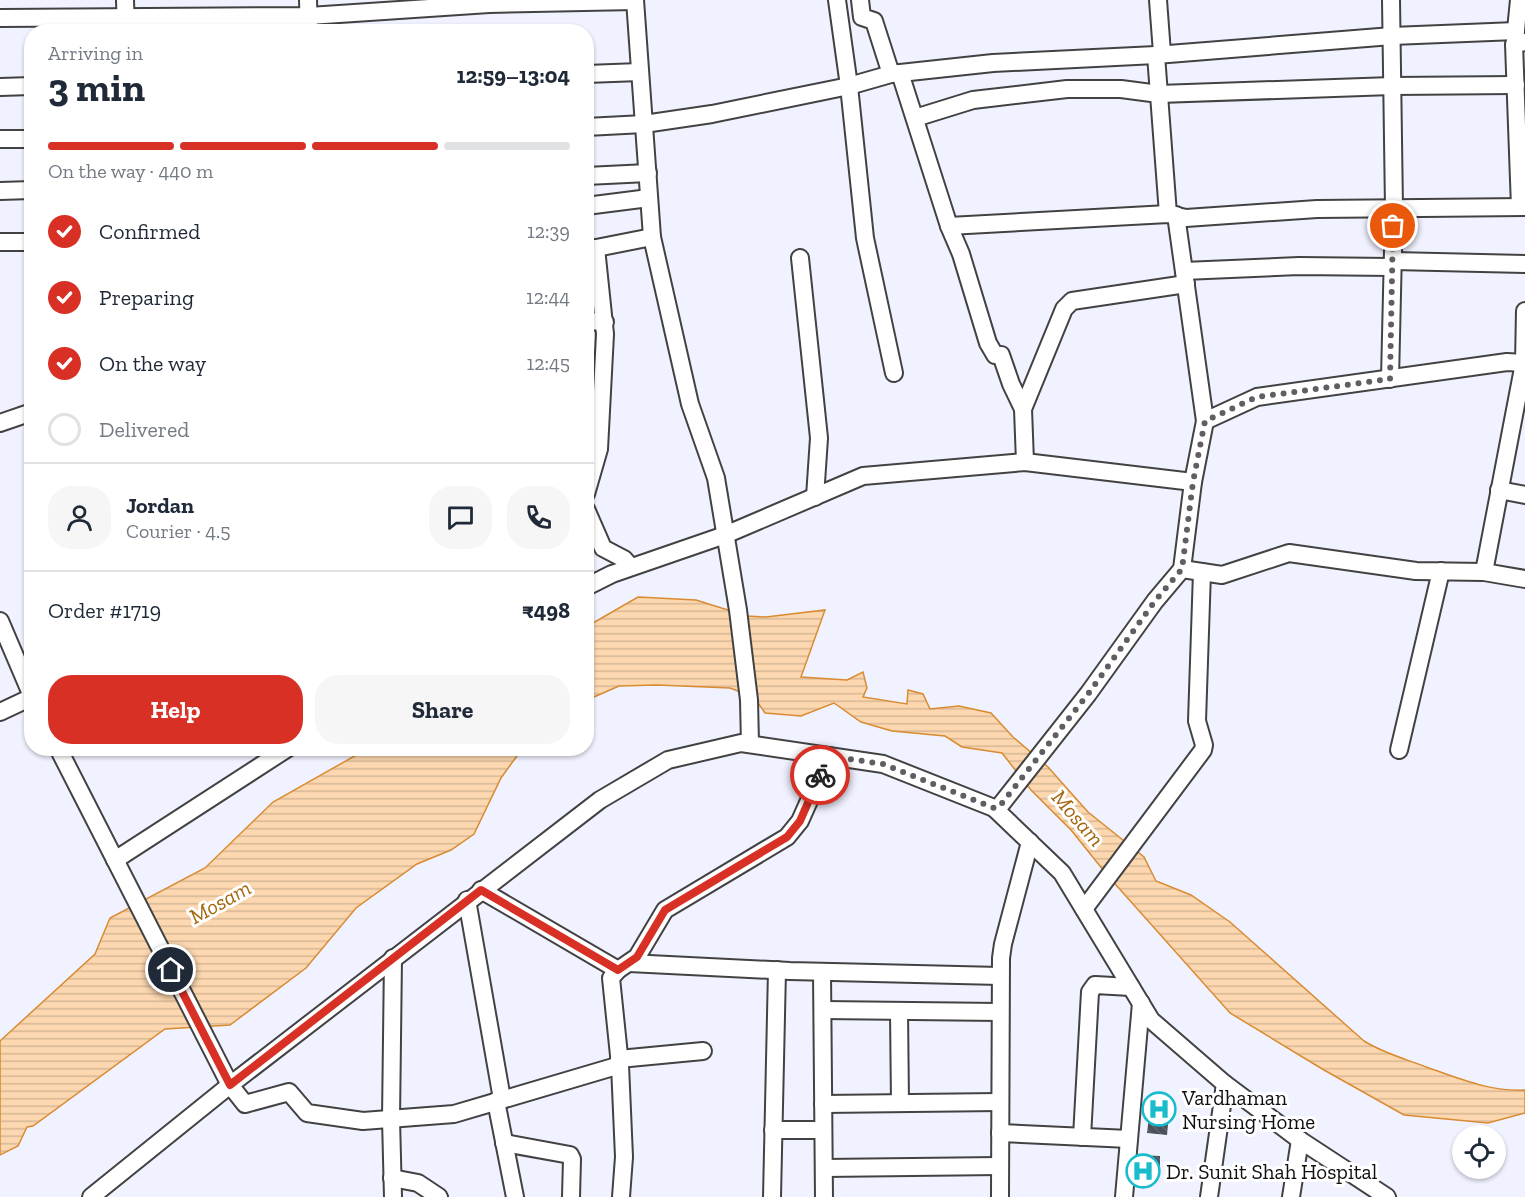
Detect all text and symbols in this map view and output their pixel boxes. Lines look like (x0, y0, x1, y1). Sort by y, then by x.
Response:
text: Arriving in (48, 41, 143, 65)
text: 12:59–13:04 (457, 62, 570, 89)
text: 3 min (48, 64, 145, 111)
text: On the way · 440 m (48, 159, 213, 183)
pin (1367, 200, 1418, 251)
icon: bag (1376, 209, 1409, 242)
icon: check (48, 215, 81, 248)
text: Confirmed (99, 218, 200, 245)
text: 12:39 (527, 219, 570, 243)
icon: check (48, 281, 81, 314)
text: Preparing (99, 284, 194, 311)
text: 12:44 (526, 285, 570, 309)
icon: check (48, 347, 81, 380)
text: On the way (99, 350, 206, 377)
text: 12:45 (527, 351, 570, 375)
text: Delivered (99, 416, 189, 443)
button: person (48, 486, 111, 549)
button: chat (429, 486, 492, 549)
button: phone (507, 486, 570, 549)
text: Jordan (126, 492, 194, 519)
text: Courier · 4.5 (126, 519, 231, 543)
text: Order #1719 (48, 597, 161, 624)
text: ₹498 (522, 597, 570, 624)
button: Help (48, 675, 303, 744)
button: Share (315, 675, 570, 744)
courier (790, 745, 850, 805)
icon: bike (804, 759, 837, 792)
water label: Mosam (1046, 784, 1110, 852)
water label: Mosam (184, 874, 256, 930)
pin (145, 944, 196, 995)
icon: home (154, 953, 187, 986)
place label: Vardhaman Nursing Home (1181, 1085, 1315, 1134)
hospital icon: Vardhaman Nursing Home (1141, 1091, 1177, 1127)
map controls (1452, 1125, 1506, 1179)
button: locate (1452, 1125, 1506, 1179)
hospital icon: Dr. Sunit Shah Hospital (1125, 1153, 1161, 1189)
place label: Dr. Sunit Shah Hospital (1166, 1159, 1378, 1184)

